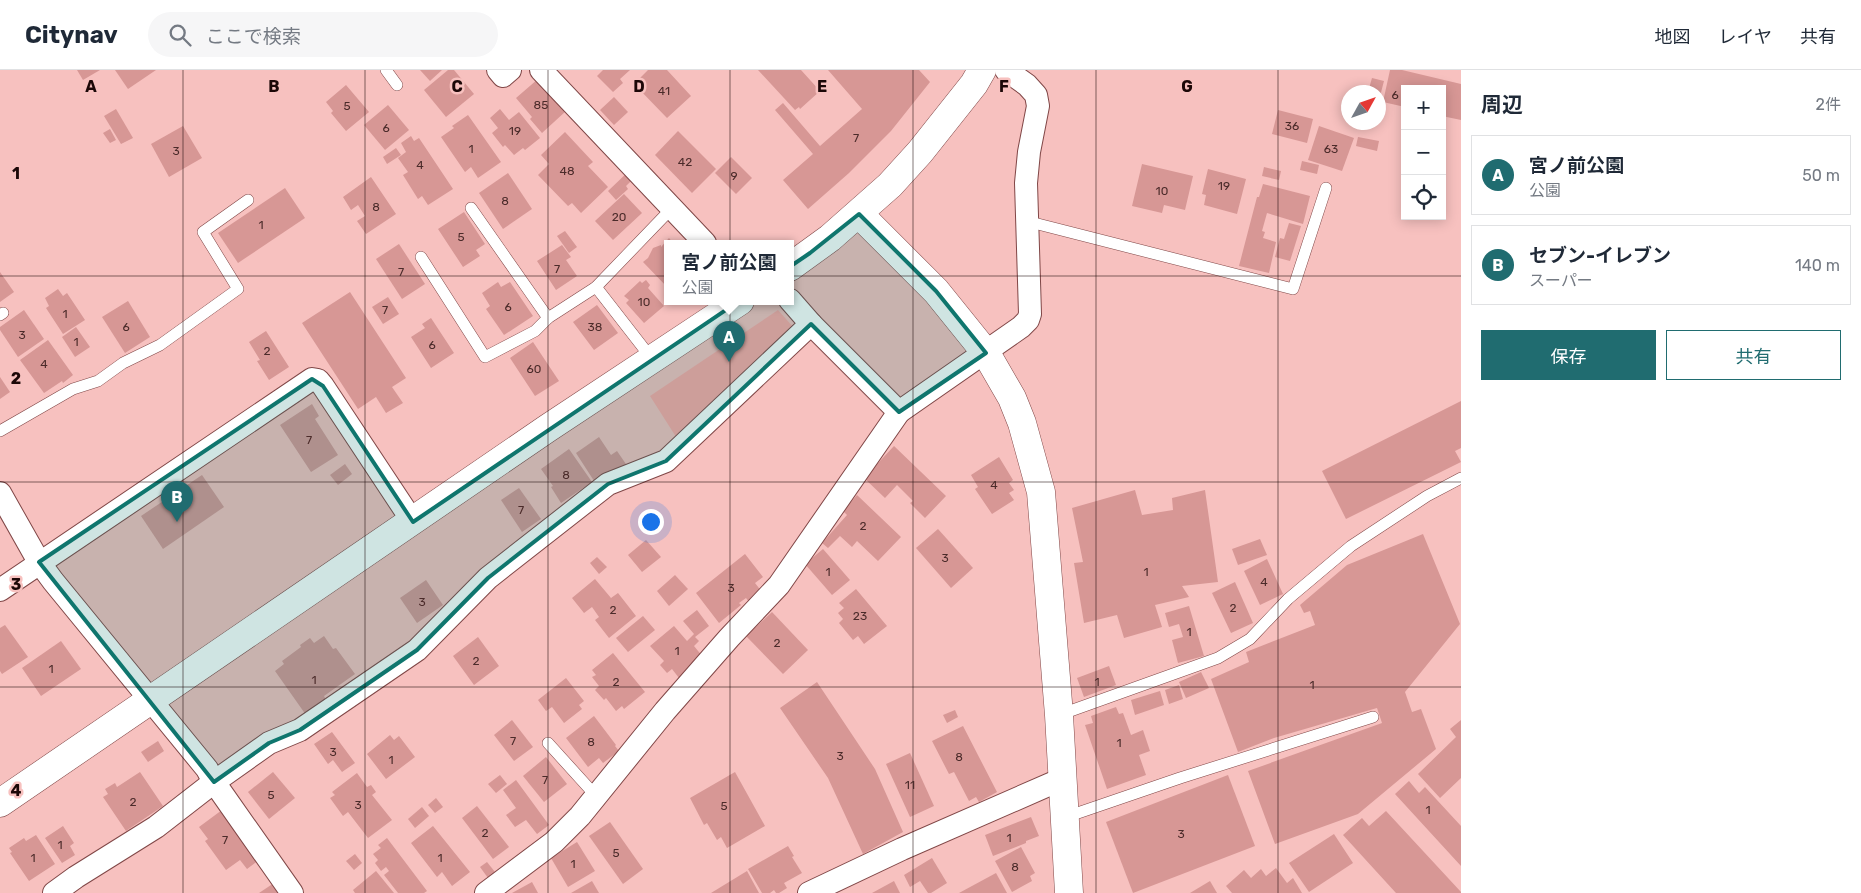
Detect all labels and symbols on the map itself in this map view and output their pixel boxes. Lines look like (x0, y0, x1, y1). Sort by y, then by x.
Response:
text: A (85, 77, 97, 96)
text: B (268, 77, 280, 96)
text: C (451, 77, 463, 96)
text: D (633, 77, 645, 96)
text: E (817, 77, 827, 96)
text: F (999, 77, 1009, 96)
text: G (1181, 77, 1193, 96)
house number: 41 (658, 84, 670, 98)
north arrow (1341, 85, 1386, 130)
house number: 6 (1391, 88, 1399, 102)
house number: 85 (534, 98, 548, 112)
house number: 5 (343, 99, 351, 113)
house number: 36 (1285, 119, 1299, 133)
house number: 6 (382, 121, 390, 135)
house number: 19 (509, 124, 521, 138)
house number: 7 (853, 131, 859, 145)
house number: 1 (468, 142, 474, 156)
house number: 63 (1324, 142, 1338, 156)
house number: 3 (172, 144, 180, 158)
house number: 42 (678, 155, 692, 169)
house number: 4 (416, 158, 424, 172)
text: 1 (12, 164, 20, 183)
house number: 48 (559, 164, 575, 178)
house number: 9 (730, 169, 738, 183)
house number: 19 (1218, 179, 1230, 193)
house number: 10 (1156, 184, 1168, 198)
house number: 8 (501, 194, 509, 208)
house number: 8 (372, 200, 380, 214)
house number: 20 (612, 210, 626, 224)
house number: 1 (258, 218, 264, 232)
house number: 5 (457, 230, 465, 244)
house number: 7 (554, 262, 560, 276)
house number: 7 (398, 265, 404, 279)
house number: 10 (638, 295, 650, 309)
house number: 6 (504, 300, 512, 314)
house number: 7 (382, 303, 388, 317)
house number: 1 (62, 307, 68, 321)
house number: 6 (122, 320, 130, 334)
house number: 38 (588, 320, 602, 334)
pin: A (713, 321, 745, 362)
house number: 3 (18, 328, 26, 342)
house number: 1 (73, 335, 79, 349)
house number: 6 (428, 338, 436, 352)
house number: 2 (263, 344, 271, 358)
house number: 4 (40, 357, 48, 371)
house number: 60 (527, 362, 541, 376)
text: 2 (11, 369, 21, 388)
house number: 7 (306, 433, 312, 447)
house number: 8 (562, 468, 570, 482)
house number: 4 (990, 478, 998, 492)
pin: B (161, 481, 193, 522)
house number: 7 (518, 503, 524, 517)
your location (638, 509, 664, 535)
house number: 2 (859, 519, 867, 533)
house number: 3 (941, 551, 949, 565)
house number: 1 (825, 565, 831, 579)
house number: 1 (1143, 565, 1149, 579)
text: 3 (11, 575, 21, 594)
house number: 4 (1260, 575, 1268, 589)
house number: 3 (727, 581, 735, 595)
house number: 3 (418, 595, 426, 609)
house number: 2 (1229, 601, 1237, 615)
house number: 2 (609, 603, 617, 617)
house number: 23 (853, 609, 867, 623)
house number: 1 (1186, 625, 1192, 639)
house number: 2 (773, 636, 781, 650)
house number: 1 (674, 644, 680, 658)
house number: 2 (472, 654, 480, 668)
house number: 1 (48, 662, 54, 676)
house number: 1 (311, 673, 317, 687)
house number: 2 (612, 675, 620, 689)
house number: 1 (1094, 675, 1100, 689)
house number: 1 (1309, 678, 1315, 692)
house number: 7 (510, 734, 516, 748)
house number: 8 (587, 735, 595, 749)
house number: 1 (1116, 736, 1122, 750)
house number: 3 (329, 745, 337, 759)
house number: 3 (836, 749, 844, 763)
house number: 8 (955, 750, 963, 764)
house number: 1 (388, 753, 394, 767)
house number: 7 (542, 773, 548, 787)
house number: 11 (905, 778, 915, 792)
text: 4 (11, 781, 22, 800)
house number: 5 (267, 788, 275, 802)
house number: 2 (129, 795, 137, 809)
house number: 3 (354, 798, 362, 812)
house number: 5 (720, 799, 728, 813)
house number: 1 (1425, 803, 1431, 817)
house number: 2 (481, 826, 489, 840)
house number: 3 (1177, 827, 1185, 841)
house number: 1 (1006, 831, 1012, 845)
house number: 7 (222, 833, 228, 847)
house number: 1 (57, 838, 63, 852)
house number: 5 (612, 846, 620, 860)
house number: 1 (30, 851, 36, 865)
house number: 1 (437, 851, 443, 865)
house number: 1 (570, 857, 576, 871)
house number: 8 (1011, 860, 1019, 874)

